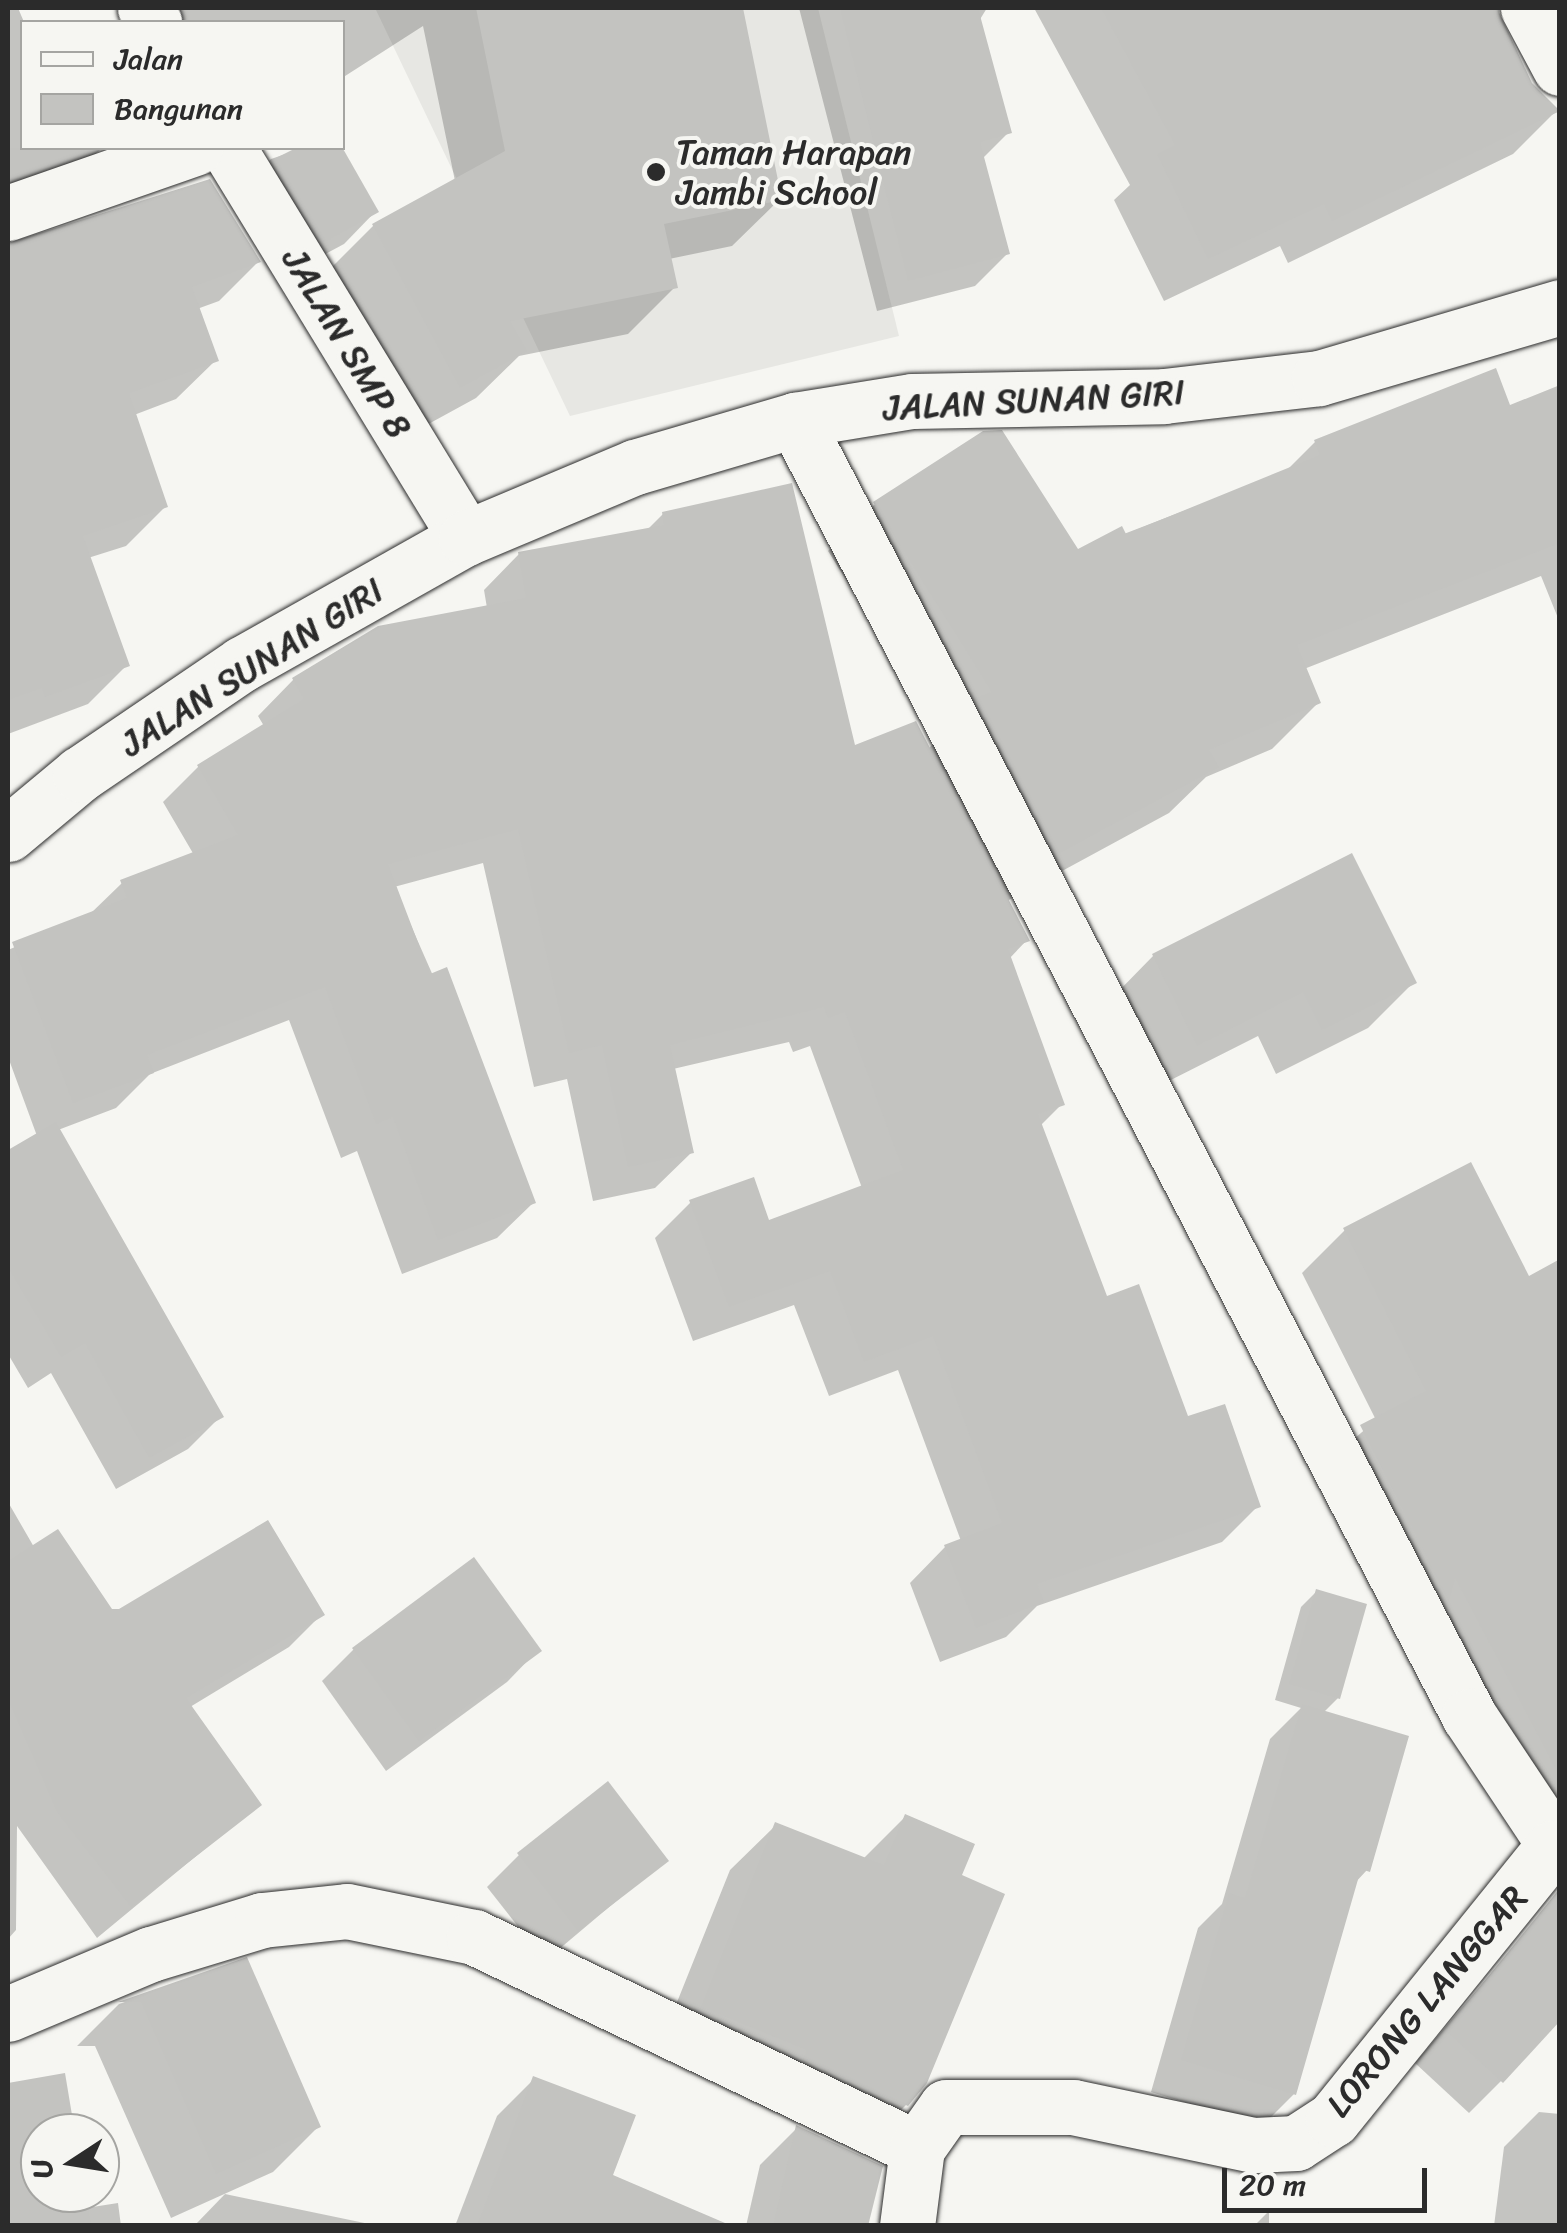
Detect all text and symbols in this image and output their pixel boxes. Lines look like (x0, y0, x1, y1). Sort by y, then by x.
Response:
legend (20, 20, 345, 150)
text: Jalan (114, 32, 183, 86)
text: Bangunan (114, 82, 243, 136)
place label: Taman Harapan Jambi School (676, 131, 912, 213)
marker: Taman Harapan Jambi School (645, 161, 667, 183)
street label: JALAN SMP 8 (274, 240, 420, 446)
street label: JALAN SUNAN GIRI (880, 371, 1188, 429)
street label: JALAN SUNAN GIRI (111, 568, 393, 766)
street label: LORONG LANGGAR (1317, 1877, 1535, 2125)
north arrow (20, 2113, 120, 2213)
scale bar (1227, 2148, 1432, 2210)
text: U (16, 2155, 68, 2183)
text: 20 m (1239, 2158, 1306, 2212)

